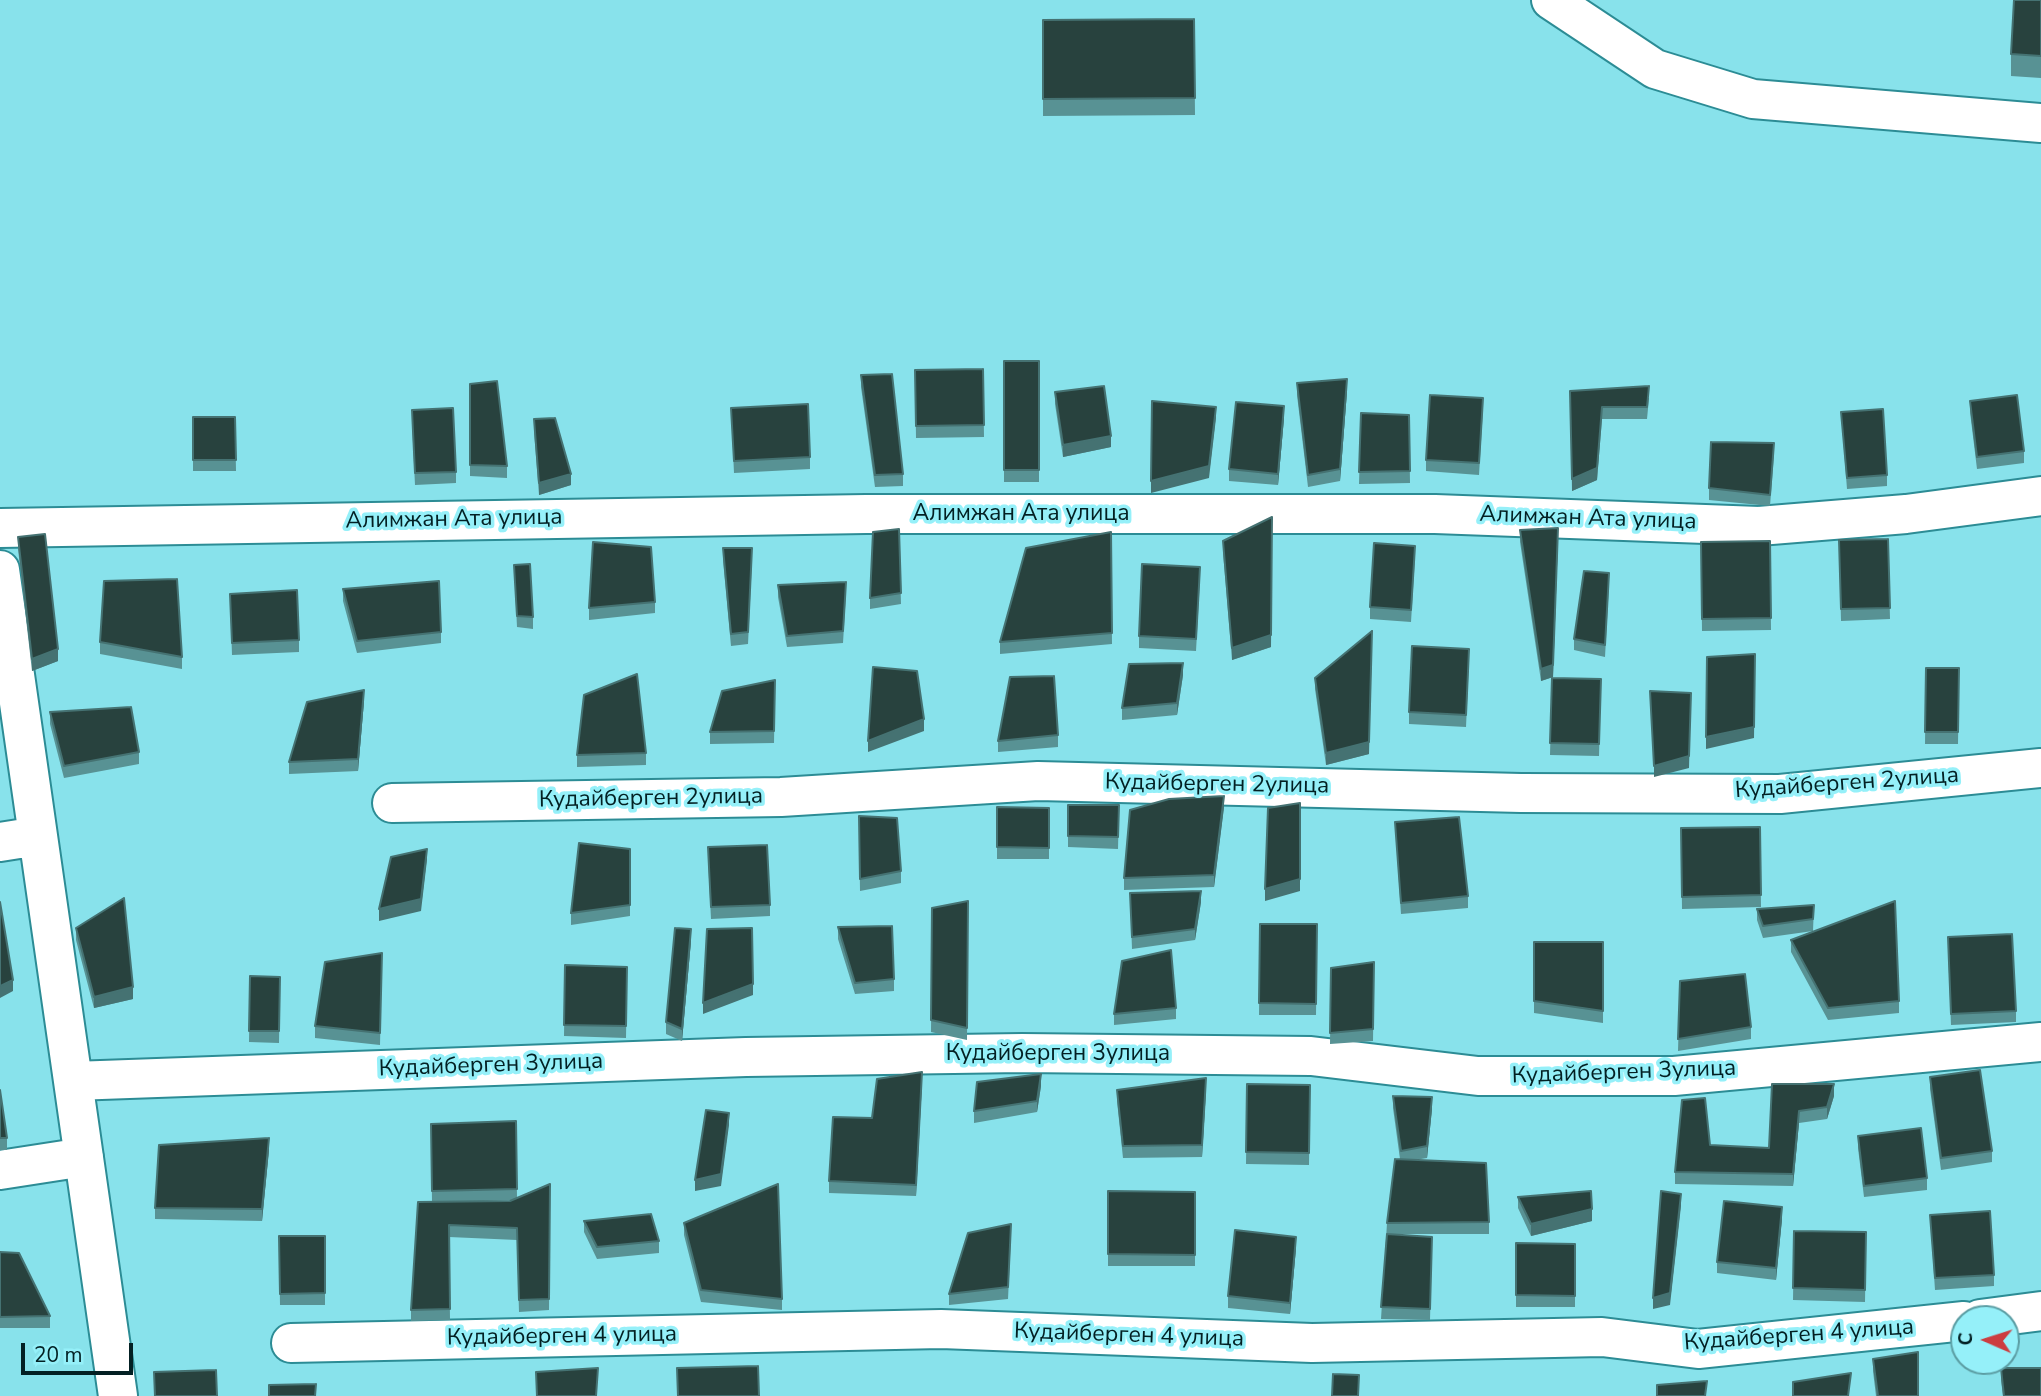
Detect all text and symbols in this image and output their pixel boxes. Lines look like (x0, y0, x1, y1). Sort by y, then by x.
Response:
street label: Алимжан Ата улица (912, 500, 1130, 528)
street label: Алимжан Ата улица (1479, 501, 1697, 537)
street label: Алимжан Ата улица (345, 504, 563, 536)
street label: Кудайберген 2улица (1734, 762, 1960, 806)
street label: Кудайберген 2улица (1105, 769, 1329, 801)
street label: Кудайберген 2улица (539, 783, 763, 815)
street label: Кудайберген 3улица (946, 1040, 1170, 1068)
street label: Кудайберген 3улица (378, 1048, 604, 1084)
street label: Кудайберген 3улица (1511, 1055, 1737, 1091)
north arrow (1950, 1305, 2020, 1375)
street label: Кудайберген 4 улица (1683, 1314, 1915, 1358)
street label: Кудайберген 4 улица (1013, 1318, 1245, 1354)
street label: Кудайберген 4 улица (447, 1321, 677, 1353)
scale bar (24, 1330, 136, 1374)
text: С (1953, 1332, 1979, 1346)
text: 20 m (34, 1341, 83, 1369)

